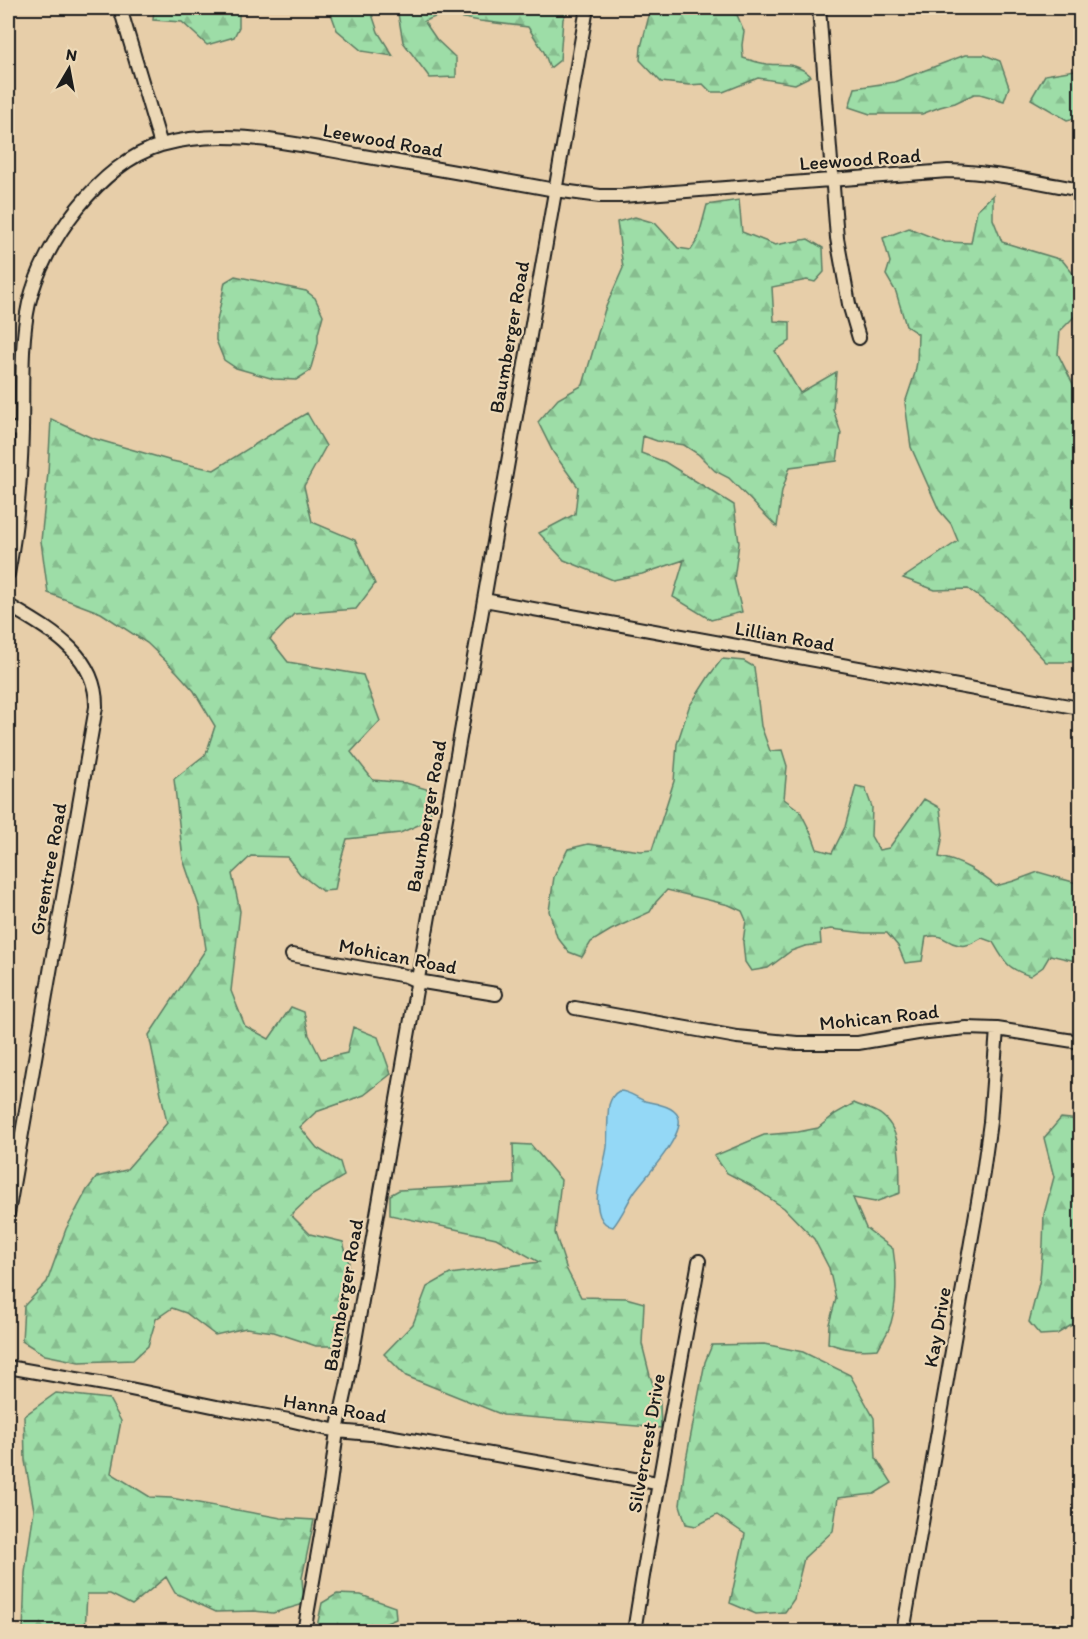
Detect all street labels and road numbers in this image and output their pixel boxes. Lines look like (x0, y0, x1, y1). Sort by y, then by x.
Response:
street label: Leewood Road (321, 118, 445, 162)
street label: Leewood Road (798, 143, 922, 175)
street label: Baumberger Road (484, 259, 534, 415)
street label: Lillian Road (733, 615, 837, 657)
street label: Baumberger Road (401, 738, 451, 894)
street label: Greentree Road (25, 801, 71, 937)
street label: Mohican Road (337, 933, 459, 979)
street label: Mohican Road (818, 999, 940, 1035)
street label: Baumberger Road (318, 1217, 368, 1373)
street label: Kay Drive (918, 1285, 956, 1369)
street label: Silvercrest Drive (622, 1372, 670, 1514)
street label: Hanna Road (282, 1388, 389, 1428)

